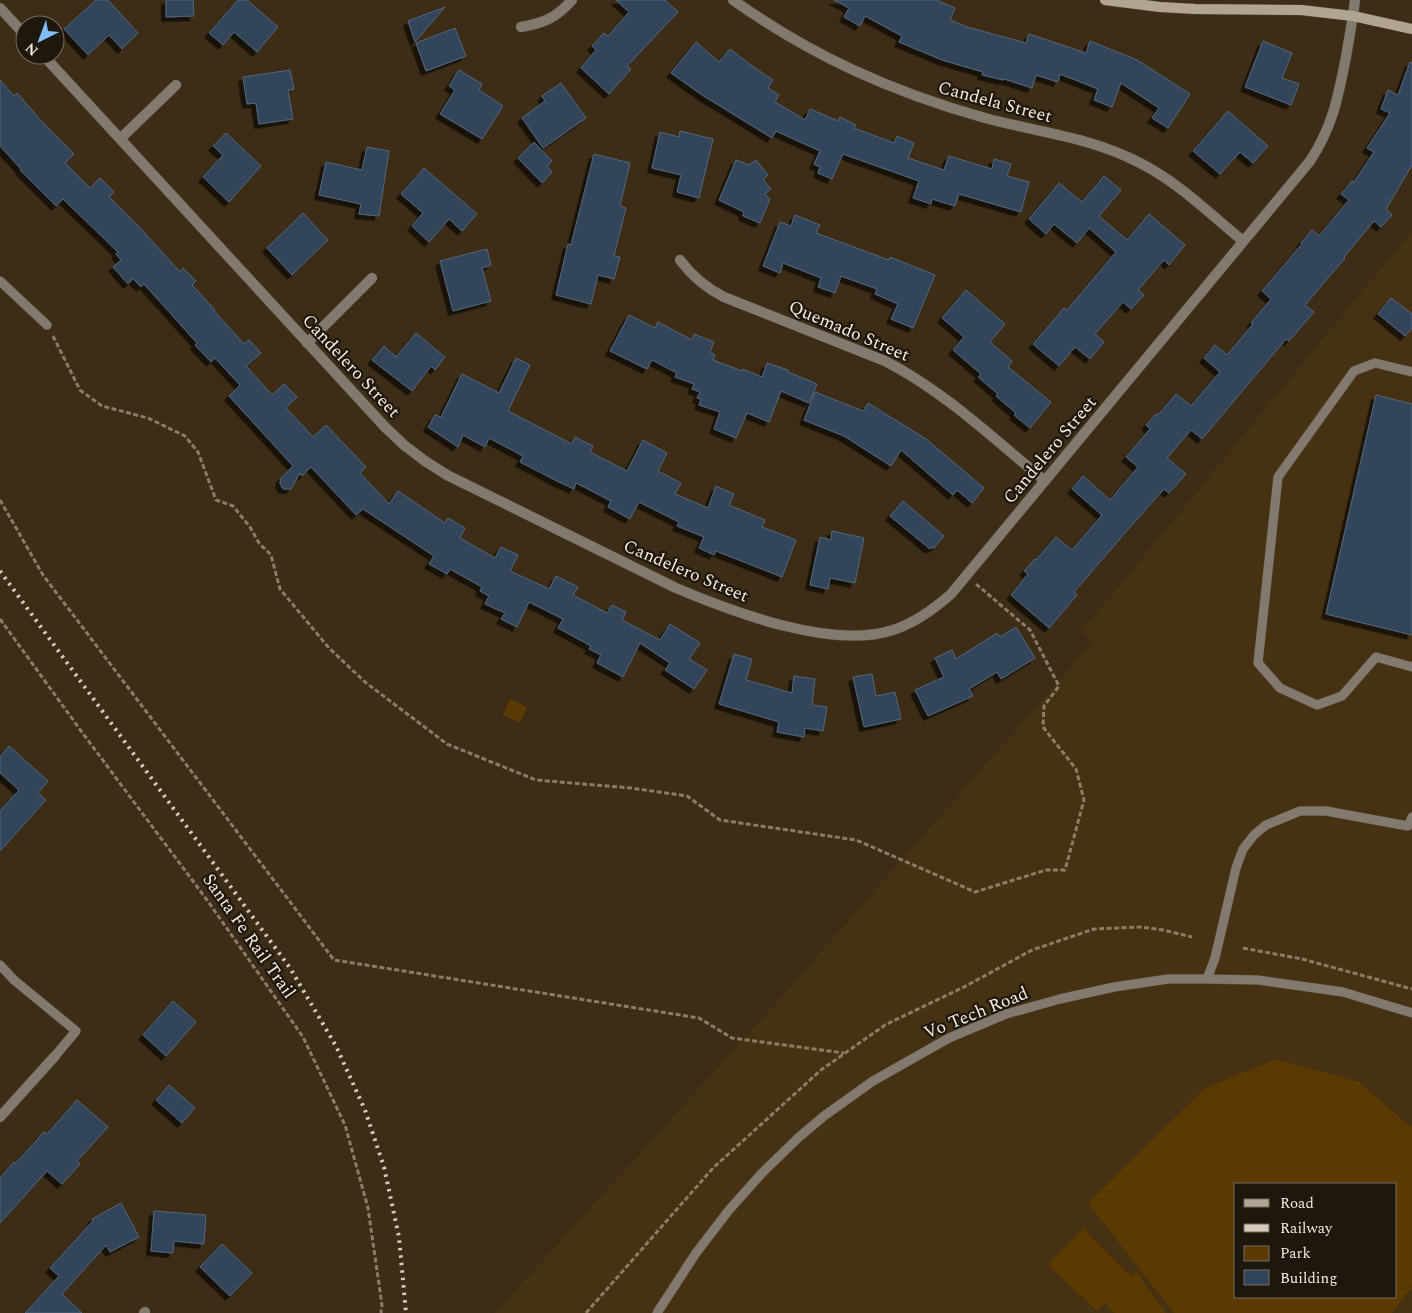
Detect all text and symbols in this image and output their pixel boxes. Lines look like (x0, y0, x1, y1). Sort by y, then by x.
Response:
north arrow (15, 15, 65, 65)
text: N (20, 38, 43, 61)
street label: Candela Street (935, 74, 1055, 130)
street label: Quemado Street (784, 293, 914, 369)
street label: Candelero Street (296, 308, 406, 424)
street label: Candelero Street (997, 390, 1103, 510)
street label: Candelero Street (619, 532, 753, 610)
street label: Santa Fe Rail Trail (196, 868, 302, 1004)
street label: Vo Tech Road (920, 980, 1032, 1046)
legend (1234, 1183, 1397, 1298)
text: Road (1280, 1192, 1314, 1215)
text: Railway (1280, 1217, 1333, 1240)
text: Park (1280, 1242, 1311, 1265)
text: Building (1280, 1267, 1337, 1290)

